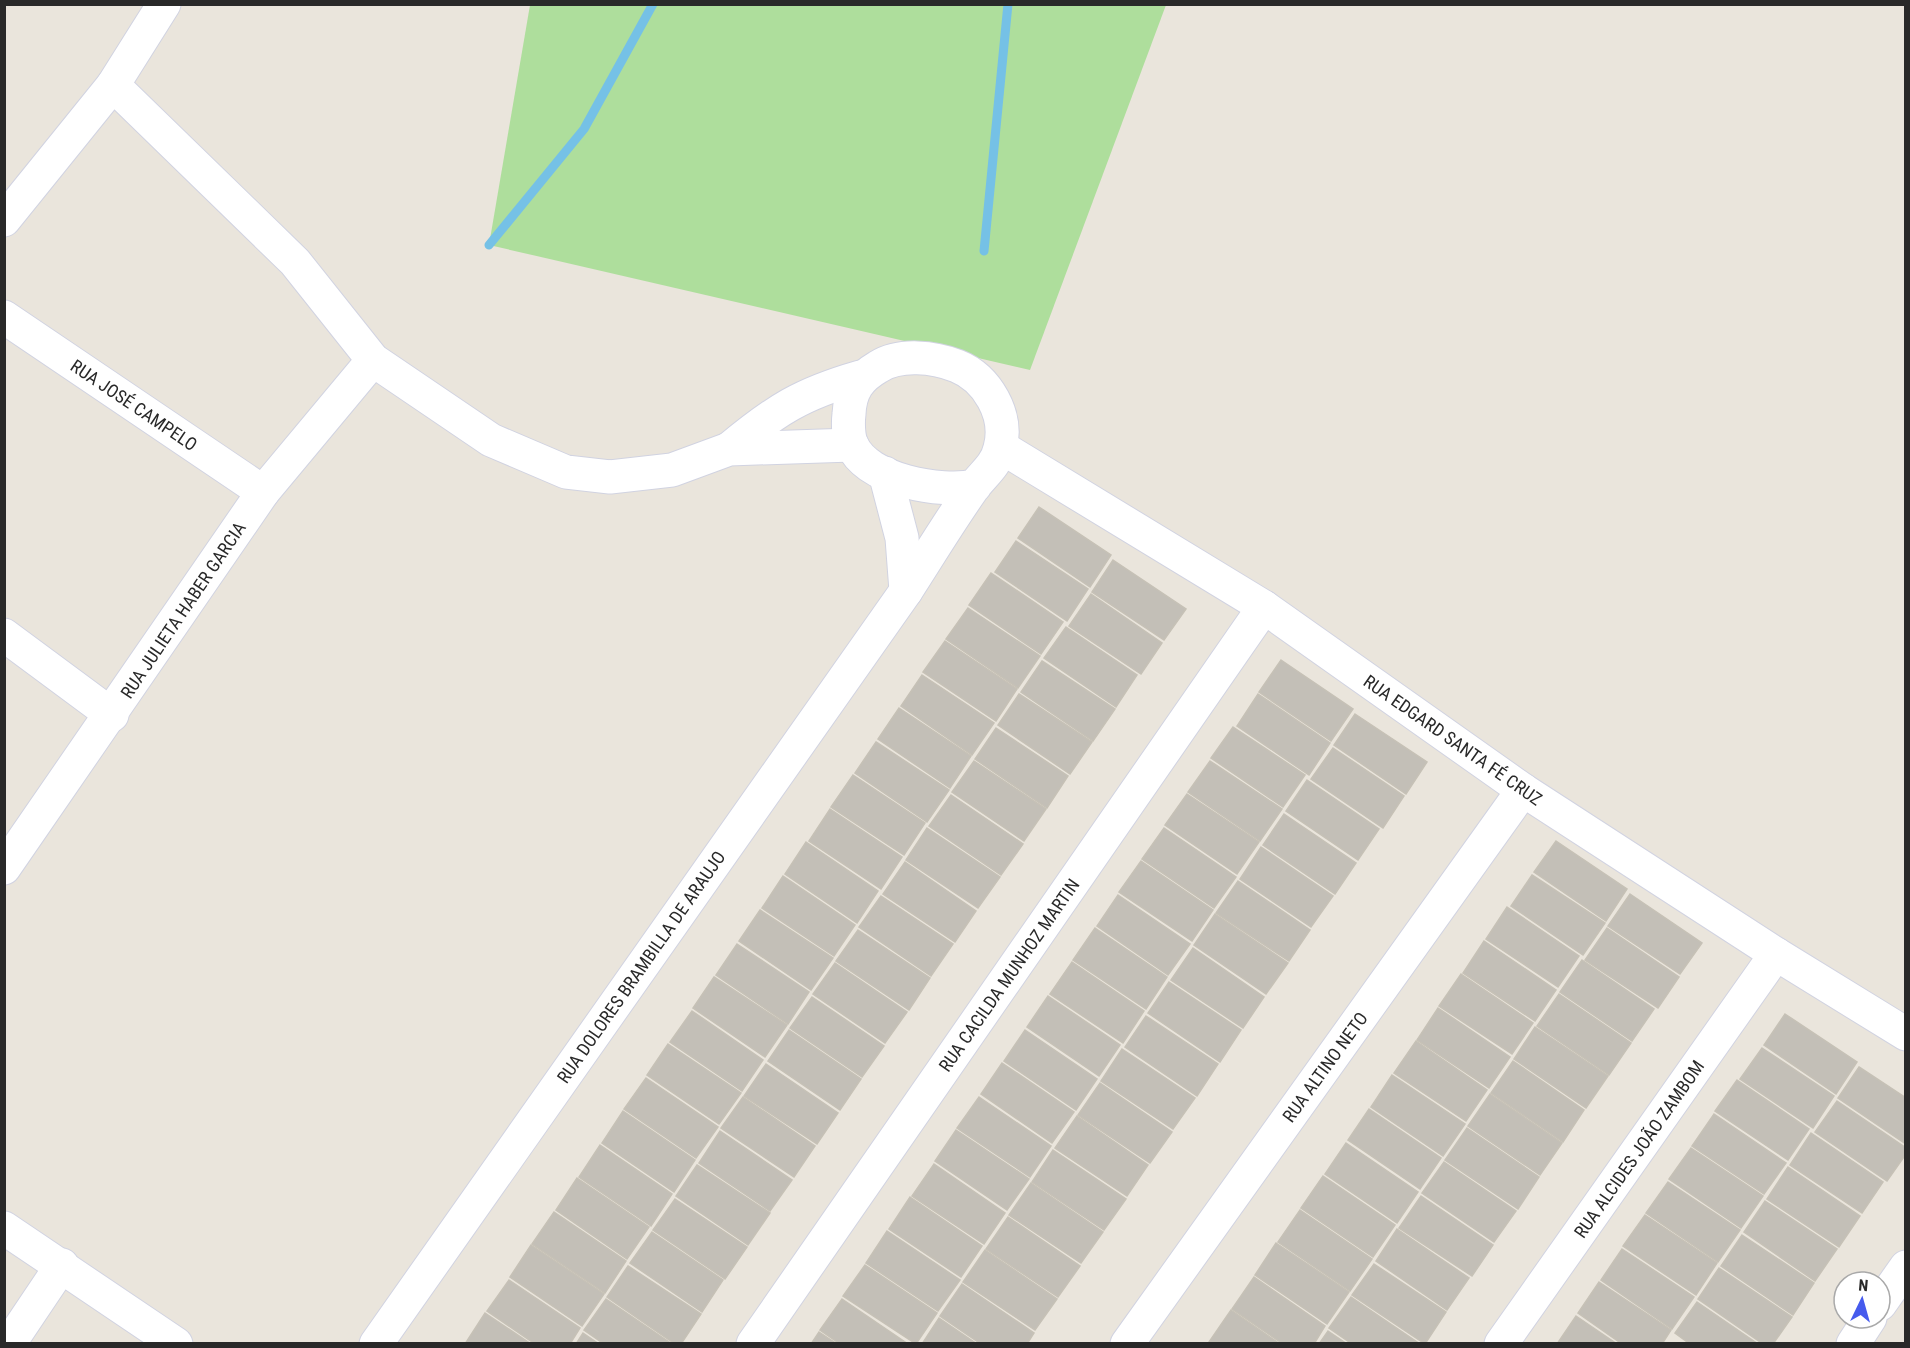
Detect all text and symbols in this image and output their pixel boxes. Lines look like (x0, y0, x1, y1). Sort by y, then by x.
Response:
street label: RUA JOSÉ CAMPELO (67, 355, 201, 455)
street label: RUA JULIETA HABER GARCIA (116, 517, 250, 702)
street label: RUA EDGARD SANTA FÉ CRUZ (1360, 670, 1546, 810)
street label: RUA DOLORES BRAMBILLA DE ARAUJO (553, 847, 729, 1087)
street label: RUA CACILDA MUNHOZ MARTIN (934, 875, 1084, 1075)
street label: RUA ALTINO NETO (1278, 1008, 1372, 1126)
street label: RUA ALCIDES JOÃO ZAMBOM (1570, 1056, 1708, 1242)
north arrow (1832, 1270, 1892, 1330)
text: N (1858, 1276, 1869, 1295)

